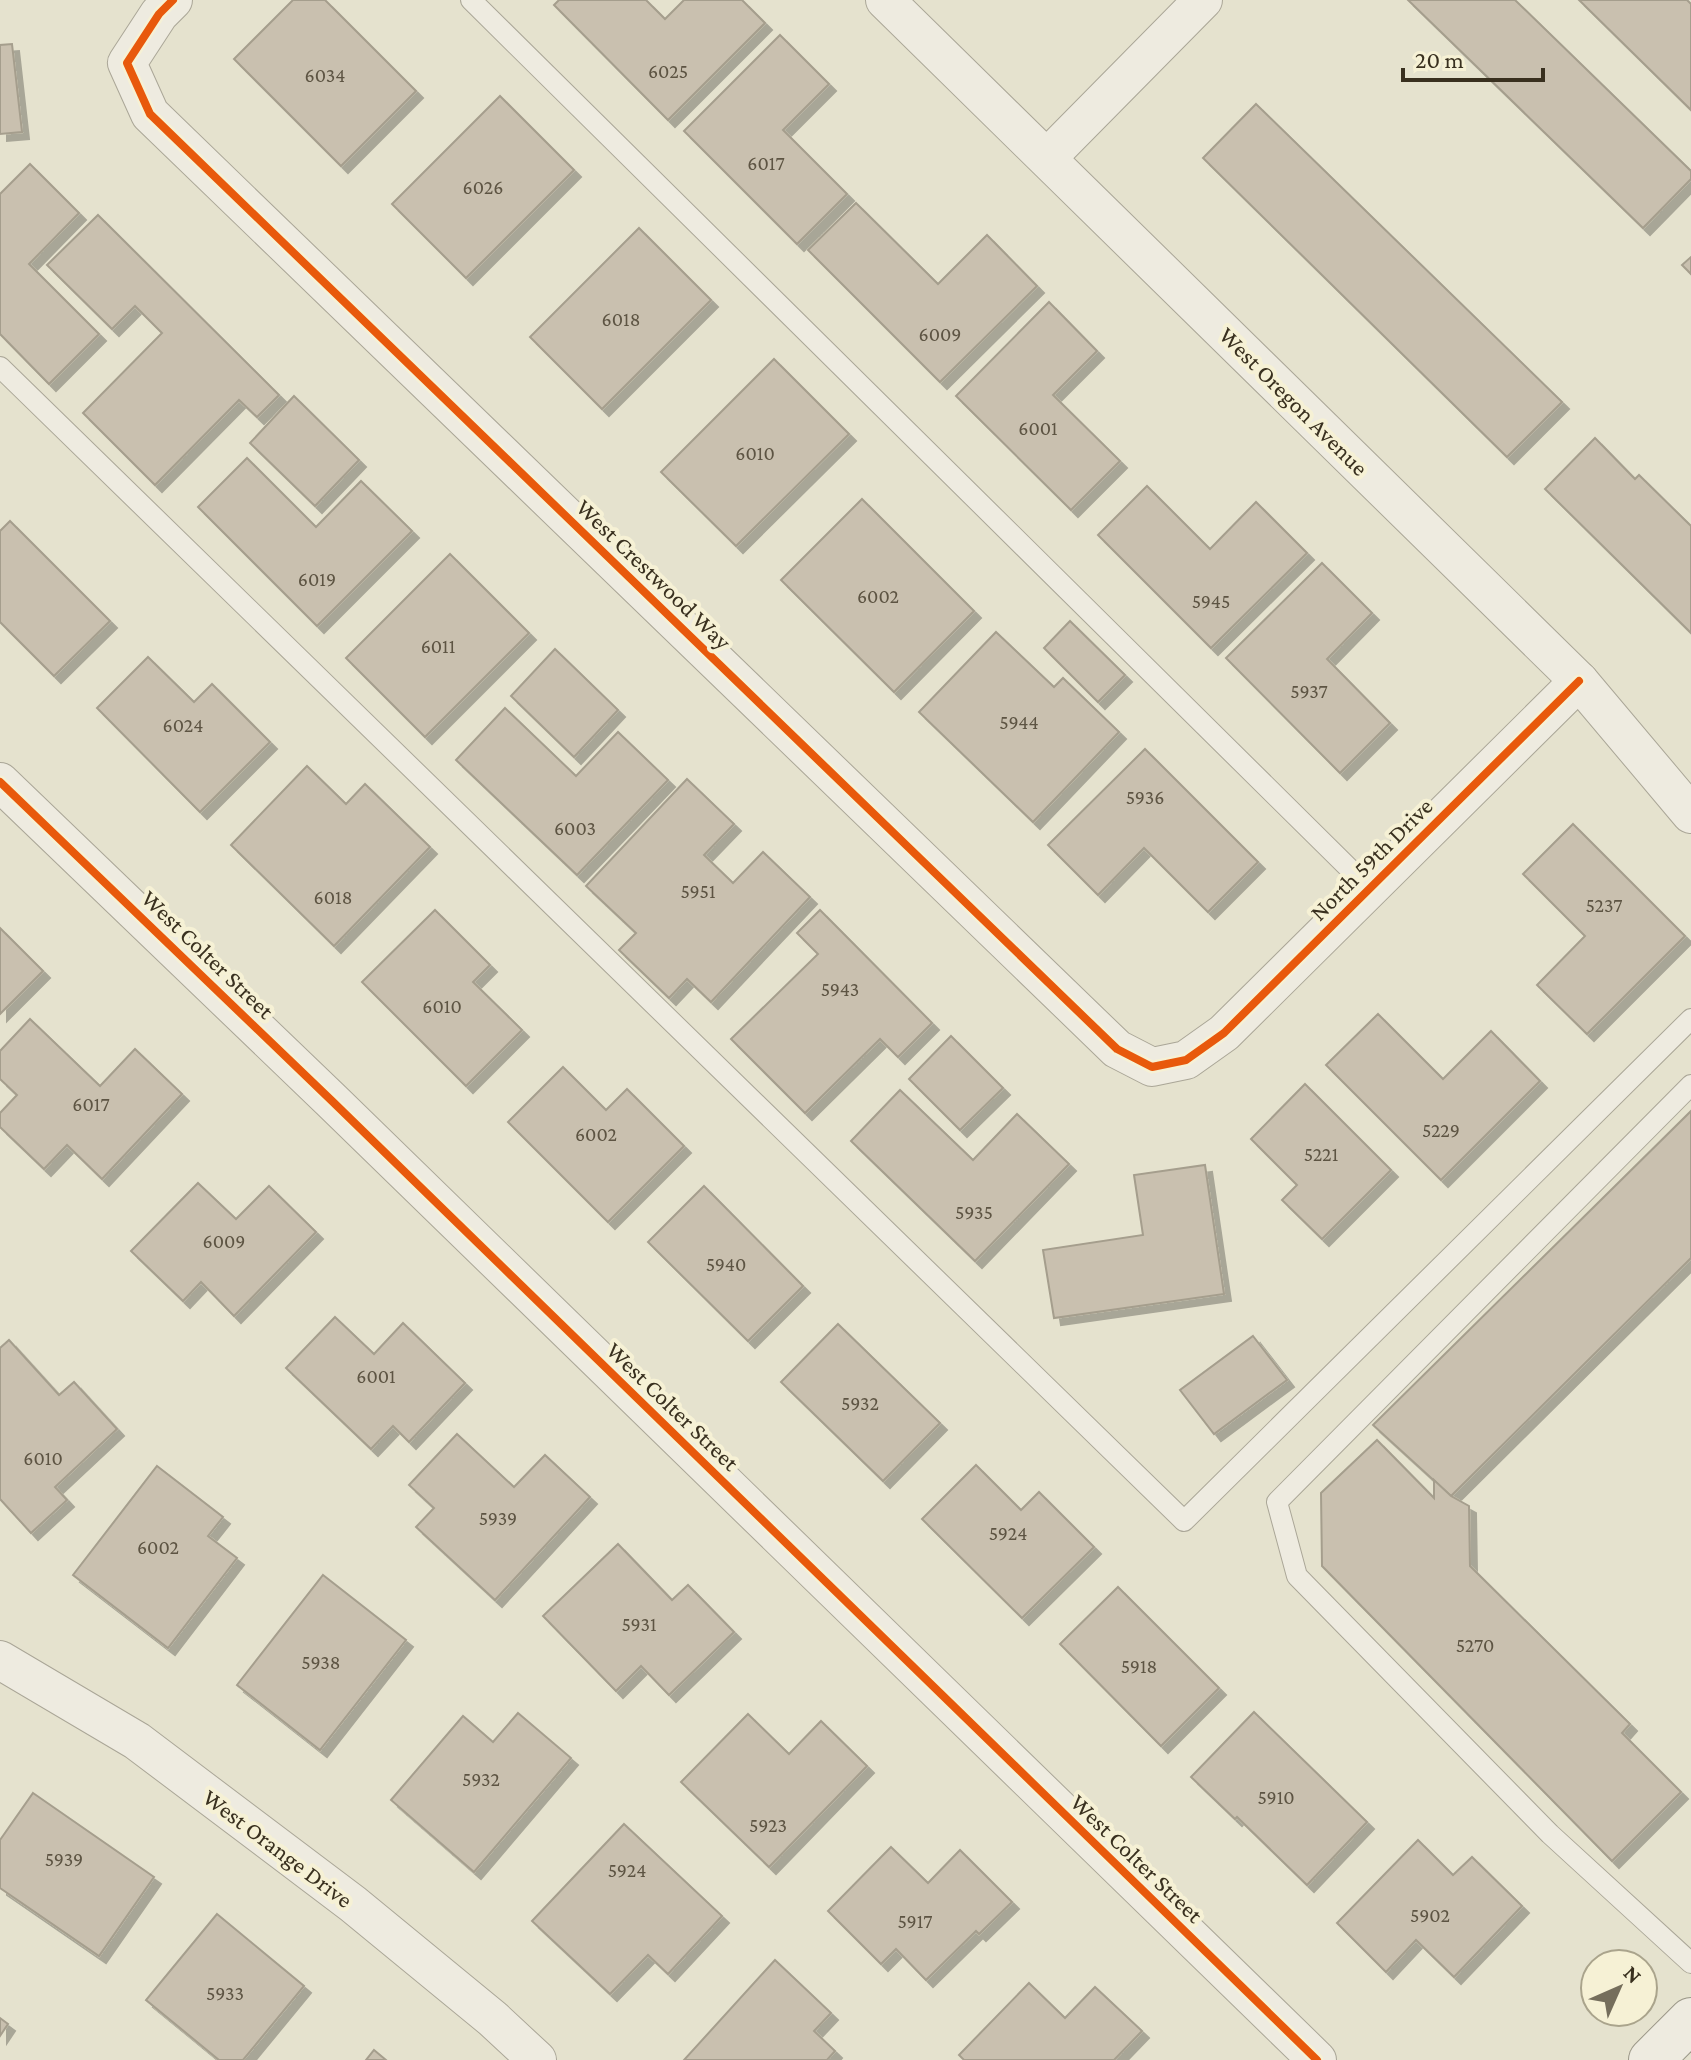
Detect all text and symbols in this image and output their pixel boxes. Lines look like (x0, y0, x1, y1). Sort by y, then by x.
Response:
scale bar (1403, 32, 1543, 82)
text: 20 m (1415, 46, 1464, 73)
house number: 6025 (648, 60, 688, 82)
house number: 6034 (305, 64, 345, 86)
house number: 6017 (747, 152, 785, 174)
house number: 6026 (463, 176, 503, 198)
house number: 6018 (602, 308, 640, 330)
street label: West Oregon Avenue (1214, 321, 1374, 481)
house number: 6009 (919, 323, 961, 345)
house number: 6001 (1018, 417, 1058, 439)
house number: 6010 (735, 442, 775, 464)
street label: West Crestwood Way (571, 493, 738, 655)
house number: 6019 (298, 568, 336, 590)
house number: 6002 (857, 585, 899, 607)
house number: 5945 (1192, 590, 1230, 612)
house number: 6011 (421, 635, 455, 657)
house number: 5937 (1290, 680, 1328, 702)
house number: 5944 (999, 711, 1039, 733)
house number: 6024 (162, 714, 204, 736)
house number: 5936 (1126, 786, 1164, 808)
street label: North 59th Drive (1304, 792, 1438, 926)
house number: 6003 (554, 817, 596, 839)
house number: 5951 (680, 880, 716, 902)
street label: West Colter Street (136, 884, 280, 1025)
house number: 6018 (314, 886, 352, 908)
house number: 5237 (1586, 894, 1623, 916)
house number: 5943 (821, 978, 859, 1000)
house number: 6010 (422, 995, 462, 1017)
house number: 6017 (72, 1093, 110, 1115)
house number: 5229 (1422, 1119, 1460, 1141)
house number: 6002 (575, 1123, 617, 1145)
house number: 5221 (1304, 1143, 1338, 1165)
house number: 5935 (955, 1201, 993, 1223)
house number: 6009 (203, 1230, 245, 1252)
house number: 5940 (706, 1253, 746, 1275)
street label: West Colter Street (601, 1336, 745, 1477)
house number: 6001 (356, 1365, 396, 1387)
house number: 5932 (841, 1392, 879, 1414)
house number: 6010 (23, 1447, 63, 1469)
house number: 5939 (479, 1507, 517, 1529)
house number: 5924 (989, 1522, 1027, 1544)
house number: 6002 (137, 1536, 179, 1558)
house number: 5931 (621, 1613, 657, 1635)
house number: 5270 (1456, 1634, 1494, 1656)
house number: 5938 (301, 1651, 341, 1673)
house number: 5918 (1121, 1655, 1157, 1677)
house number: 5932 (462, 1768, 500, 1790)
street label: West Orange Drive (198, 1783, 358, 1913)
house number: 5910 (1257, 1786, 1295, 1808)
street label: West Colter Street (1065, 1788, 1209, 1929)
house number: 5923 (749, 1814, 787, 1836)
house number: 5939 (45, 1848, 83, 1870)
house number: 5924 (608, 1859, 646, 1881)
house number: 5902 (1410, 1904, 1450, 1926)
house number: 5917 (897, 1910, 933, 1932)
north arrow (1579, 1948, 1659, 2028)
text: N (1619, 1960, 1647, 1988)
house number: 5933 (206, 1982, 244, 2004)

